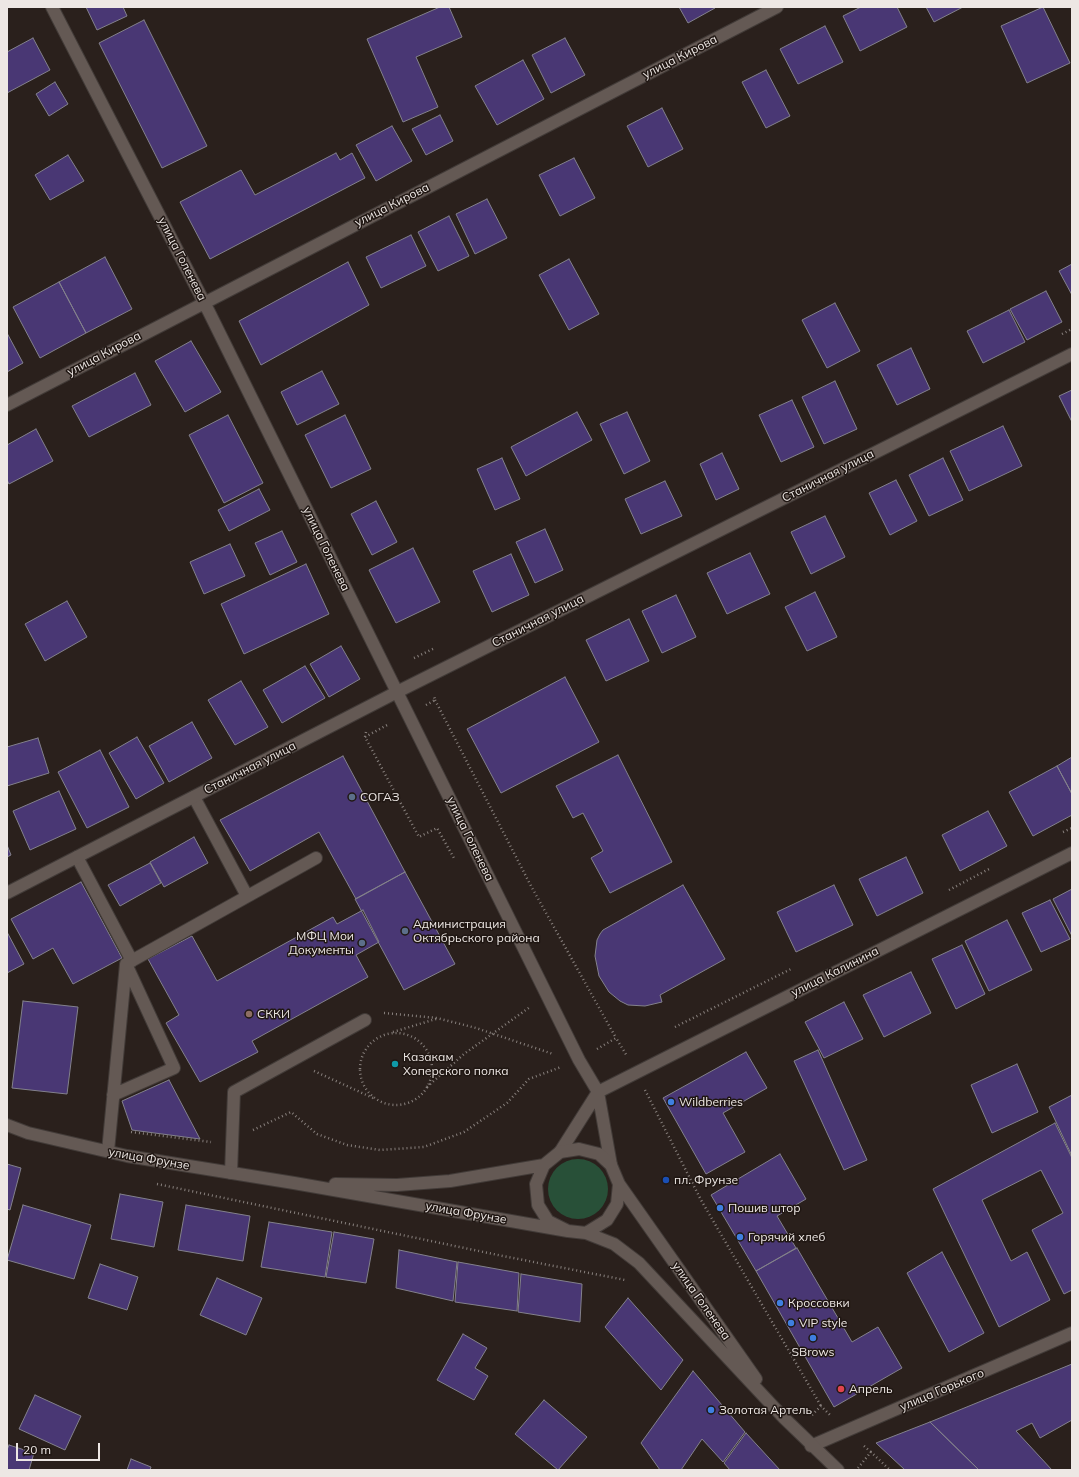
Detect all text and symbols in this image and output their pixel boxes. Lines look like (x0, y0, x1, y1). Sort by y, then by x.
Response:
street label: улица Кирова (640, 32, 720, 82)
street label: улица Кирова (352, 180, 432, 230)
street label: улица Голенева (155, 215, 209, 303)
street label: улица Кирова (65, 329, 143, 379)
street label: Станичная улица (780, 447, 876, 505)
street label: улица Голенева (299, 505, 353, 593)
street label: Станичная улица (490, 592, 586, 650)
street label: Станичная улица (202, 739, 298, 797)
place label: СОГАЗ (360, 790, 400, 804)
marker: СОГАЗ (347, 792, 357, 802)
street label: улица Голенева (443, 795, 497, 883)
place label: Администрация Октябрьского района (413, 917, 540, 945)
marker: Администрация Октябрьского района (400, 926, 410, 936)
place label: МФЦ Мои Документы (288, 929, 354, 957)
marker: МФЦ Мои Документы (357, 938, 367, 948)
street label: улица Калинина (789, 944, 881, 1000)
place label: СККИ (257, 1007, 290, 1021)
marker: СККИ (244, 1009, 254, 1019)
place label: Казакам Хоперского полка (403, 1050, 509, 1078)
marker: Казакам Хоперского полка (390, 1059, 400, 1069)
place label: Wildberries (679, 1095, 743, 1109)
marker: Wildberries (666, 1097, 676, 1107)
street label: улица Фрунзе (107, 1145, 191, 1173)
place label: пл. Фрунзе (674, 1173, 738, 1187)
marker: пл. Фрунзе (661, 1175, 671, 1185)
street label: улица Фрунзе (424, 1199, 508, 1227)
place label: Пошив штор (728, 1201, 800, 1215)
marker: Пошив штор (715, 1203, 725, 1213)
place label: Горячий хлеб (748, 1230, 825, 1244)
marker: Горячий хлеб (735, 1232, 745, 1242)
street label: улица Голенева (669, 1259, 733, 1343)
place label: Кроссовки (788, 1296, 850, 1310)
marker: Кроссовки (775, 1298, 785, 1308)
place label: VIP style (799, 1316, 847, 1330)
marker: VIP style (786, 1318, 796, 1328)
marker: SBrows (808, 1333, 818, 1343)
place label: SBrows (792, 1345, 834, 1359)
street label: улица Горького (898, 1366, 986, 1414)
place label: Апрель (849, 1382, 893, 1396)
marker: Апрель (836, 1384, 846, 1394)
place label: Золотая Артель (719, 1403, 812, 1417)
marker: Золотая Артель (706, 1405, 716, 1415)
scale bar (18, 1435, 102, 1461)
text: 20 m (23, 1442, 51, 1457)

